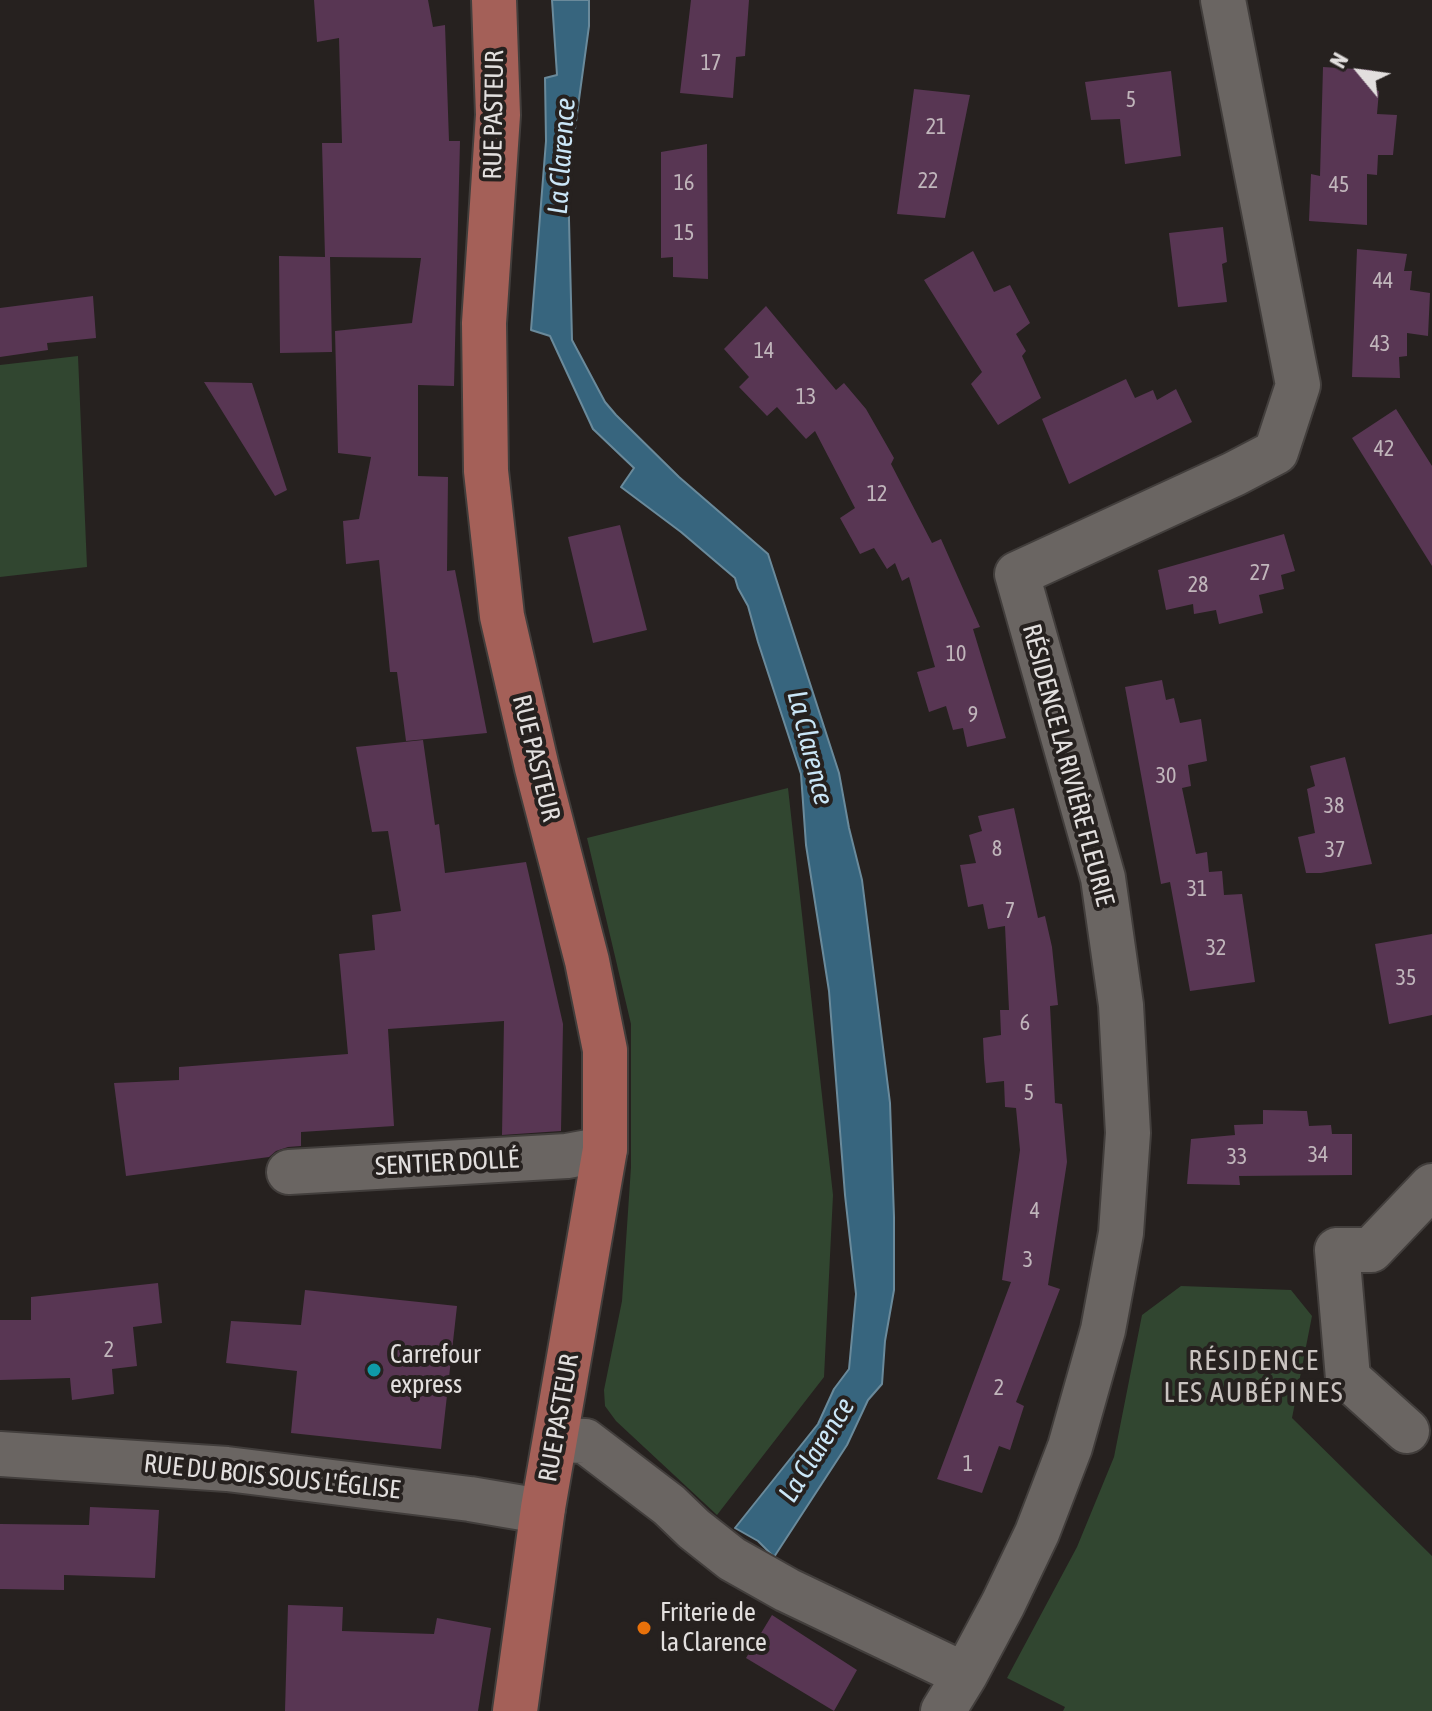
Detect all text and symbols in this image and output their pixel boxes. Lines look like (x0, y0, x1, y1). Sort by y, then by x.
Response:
north arrow (1320, 32, 1400, 112)
text: N (1324, 48, 1354, 72)
street label: RUE PASTEUR (477, 50, 511, 180)
house number: 17 (701, 50, 721, 76)
house number: 5 (1126, 87, 1136, 113)
water label: La Clarence (541, 96, 583, 216)
house number: 21 (926, 114, 946, 140)
house number: 22 (918, 168, 938, 194)
house number: 16 (674, 170, 694, 196)
house number: 45 (1329, 172, 1349, 198)
house number: 15 (674, 220, 694, 246)
house number: 44 (1373, 268, 1393, 294)
house number: 43 (1370, 331, 1390, 357)
house number: 14 (754, 338, 774, 364)
house number: 13 (796, 384, 816, 410)
house number: 42 (1374, 436, 1394, 462)
house number: 12 (867, 481, 887, 507)
house number: 27 (1250, 560, 1270, 586)
house number: 28 (1188, 572, 1208, 598)
street label: RÉSIDENCE LA RIVIÈRE FLEURIE (1015, 621, 1121, 909)
house number: 10 (946, 641, 966, 667)
water label: La Clarence (780, 687, 840, 809)
street label: RUE PASTEUR (505, 692, 567, 824)
house number: 9 (968, 702, 978, 728)
house number: 30 (1156, 763, 1176, 789)
house number: 38 (1324, 793, 1344, 819)
house number: 8 (992, 836, 1002, 862)
house number: 37 (1325, 837, 1345, 863)
house number: 31 (1187, 876, 1207, 902)
house number: 7 (1005, 898, 1015, 924)
house number: 32 (1206, 935, 1226, 961)
house number: 35 (1396, 965, 1416, 991)
house number: 6 (1020, 1010, 1030, 1036)
house number: 5 (1024, 1080, 1034, 1106)
house number: 34 (1308, 1142, 1328, 1168)
street label: SENTIER DOLLÉ (374, 1144, 520, 1182)
house number: 33 (1227, 1144, 1247, 1170)
house number: 4 (1030, 1198, 1040, 1224)
house number: 3 (1023, 1247, 1033, 1273)
house number: 2 (104, 1337, 114, 1363)
place label: Carrefour express (390, 1339, 481, 1400)
district label: RÉSIDENCE LES AUBÉPINES (1164, 1344, 1344, 1410)
street label: RUE PASTEUR (532, 1352, 586, 1484)
marker: Carrefour express (365, 1361, 383, 1379)
house number: 2 (994, 1375, 1004, 1401)
water label: La Clarence (772, 1391, 862, 1509)
street label: RUE DU BOIS SOUS L'ÉGLISE (142, 1448, 402, 1506)
house number: 1 (963, 1451, 973, 1477)
place label: Friterie de la Clarence (660, 1597, 767, 1658)
marker: Friterie de la Clarence (635, 1619, 653, 1637)

